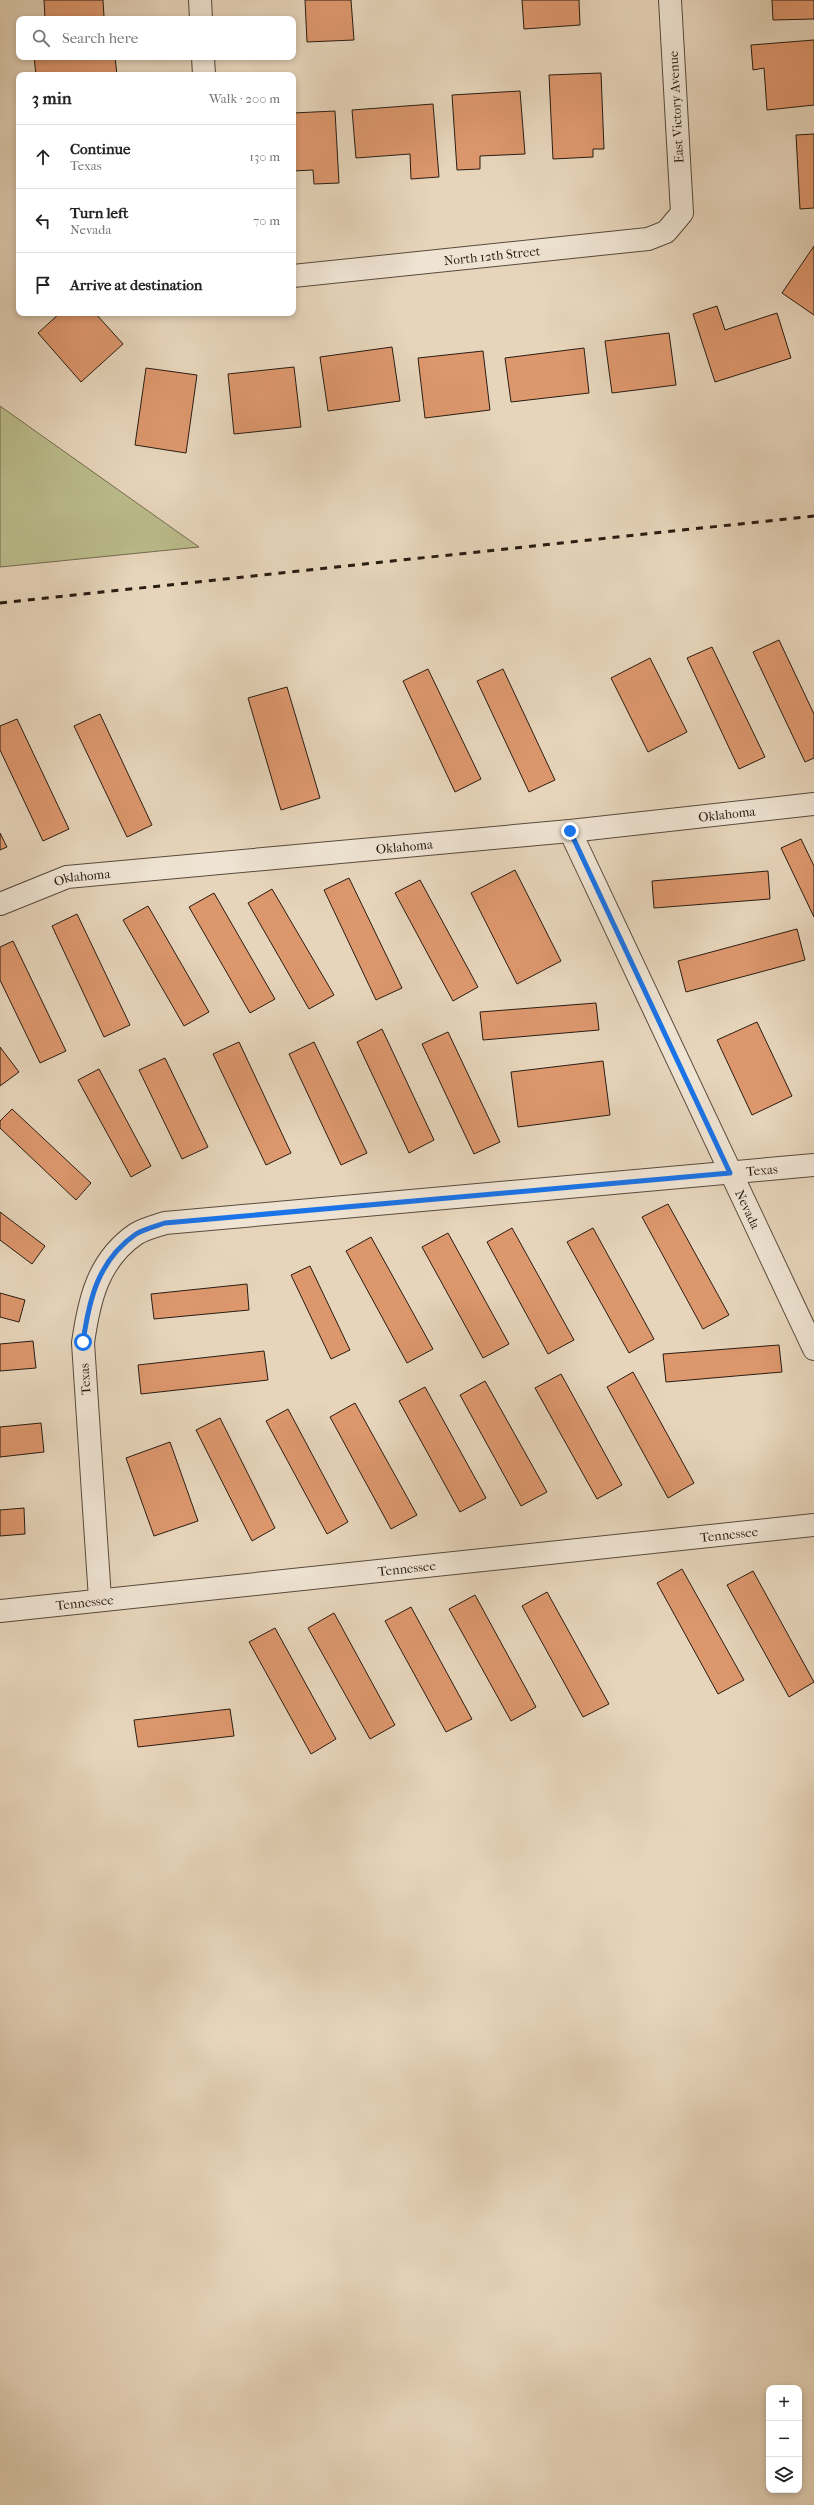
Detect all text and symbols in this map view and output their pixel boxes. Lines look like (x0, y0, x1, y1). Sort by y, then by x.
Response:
search box (16, 16, 296, 60)
icon: search (30, 27, 52, 49)
text: Search here (62, 29, 138, 47)
street label: East Victory Avenue (666, 50, 686, 164)
text: 3 min (32, 88, 72, 108)
text: Walk · 200 m (209, 91, 280, 106)
text: Continue (70, 140, 130, 158)
icon: ahead (32, 146, 54, 168)
text: 130 m (249, 149, 280, 164)
text: Texas (70, 158, 102, 173)
text: Turn left (70, 204, 128, 222)
icon: left (32, 210, 54, 232)
text: 70 m (253, 213, 280, 228)
text: Nevada (70, 222, 111, 237)
street label: North 12th Street (443, 243, 541, 268)
icon: arrive (32, 274, 54, 296)
text: Arrive at destination (70, 276, 202, 294)
street label: Oklahoma (697, 803, 757, 824)
route end (561, 822, 579, 840)
street label: Oklahoma (375, 836, 435, 856)
street label: Oklahoma (51, 865, 112, 889)
street label: Texas (745, 1161, 778, 1179)
street label: Nevada (733, 1187, 764, 1232)
route start (74, 1333, 92, 1351)
street label: Texas (76, 1363, 94, 1395)
street label: Tennessee (699, 1523, 759, 1544)
street label: Tennessee (377, 1557, 437, 1579)
street label: Tennessee (55, 1591, 115, 1613)
map controls (766, 2385, 802, 2493)
button: + (766, 2385, 802, 2421)
button: − (766, 2421, 802, 2457)
button: layers (766, 2457, 802, 2493)

